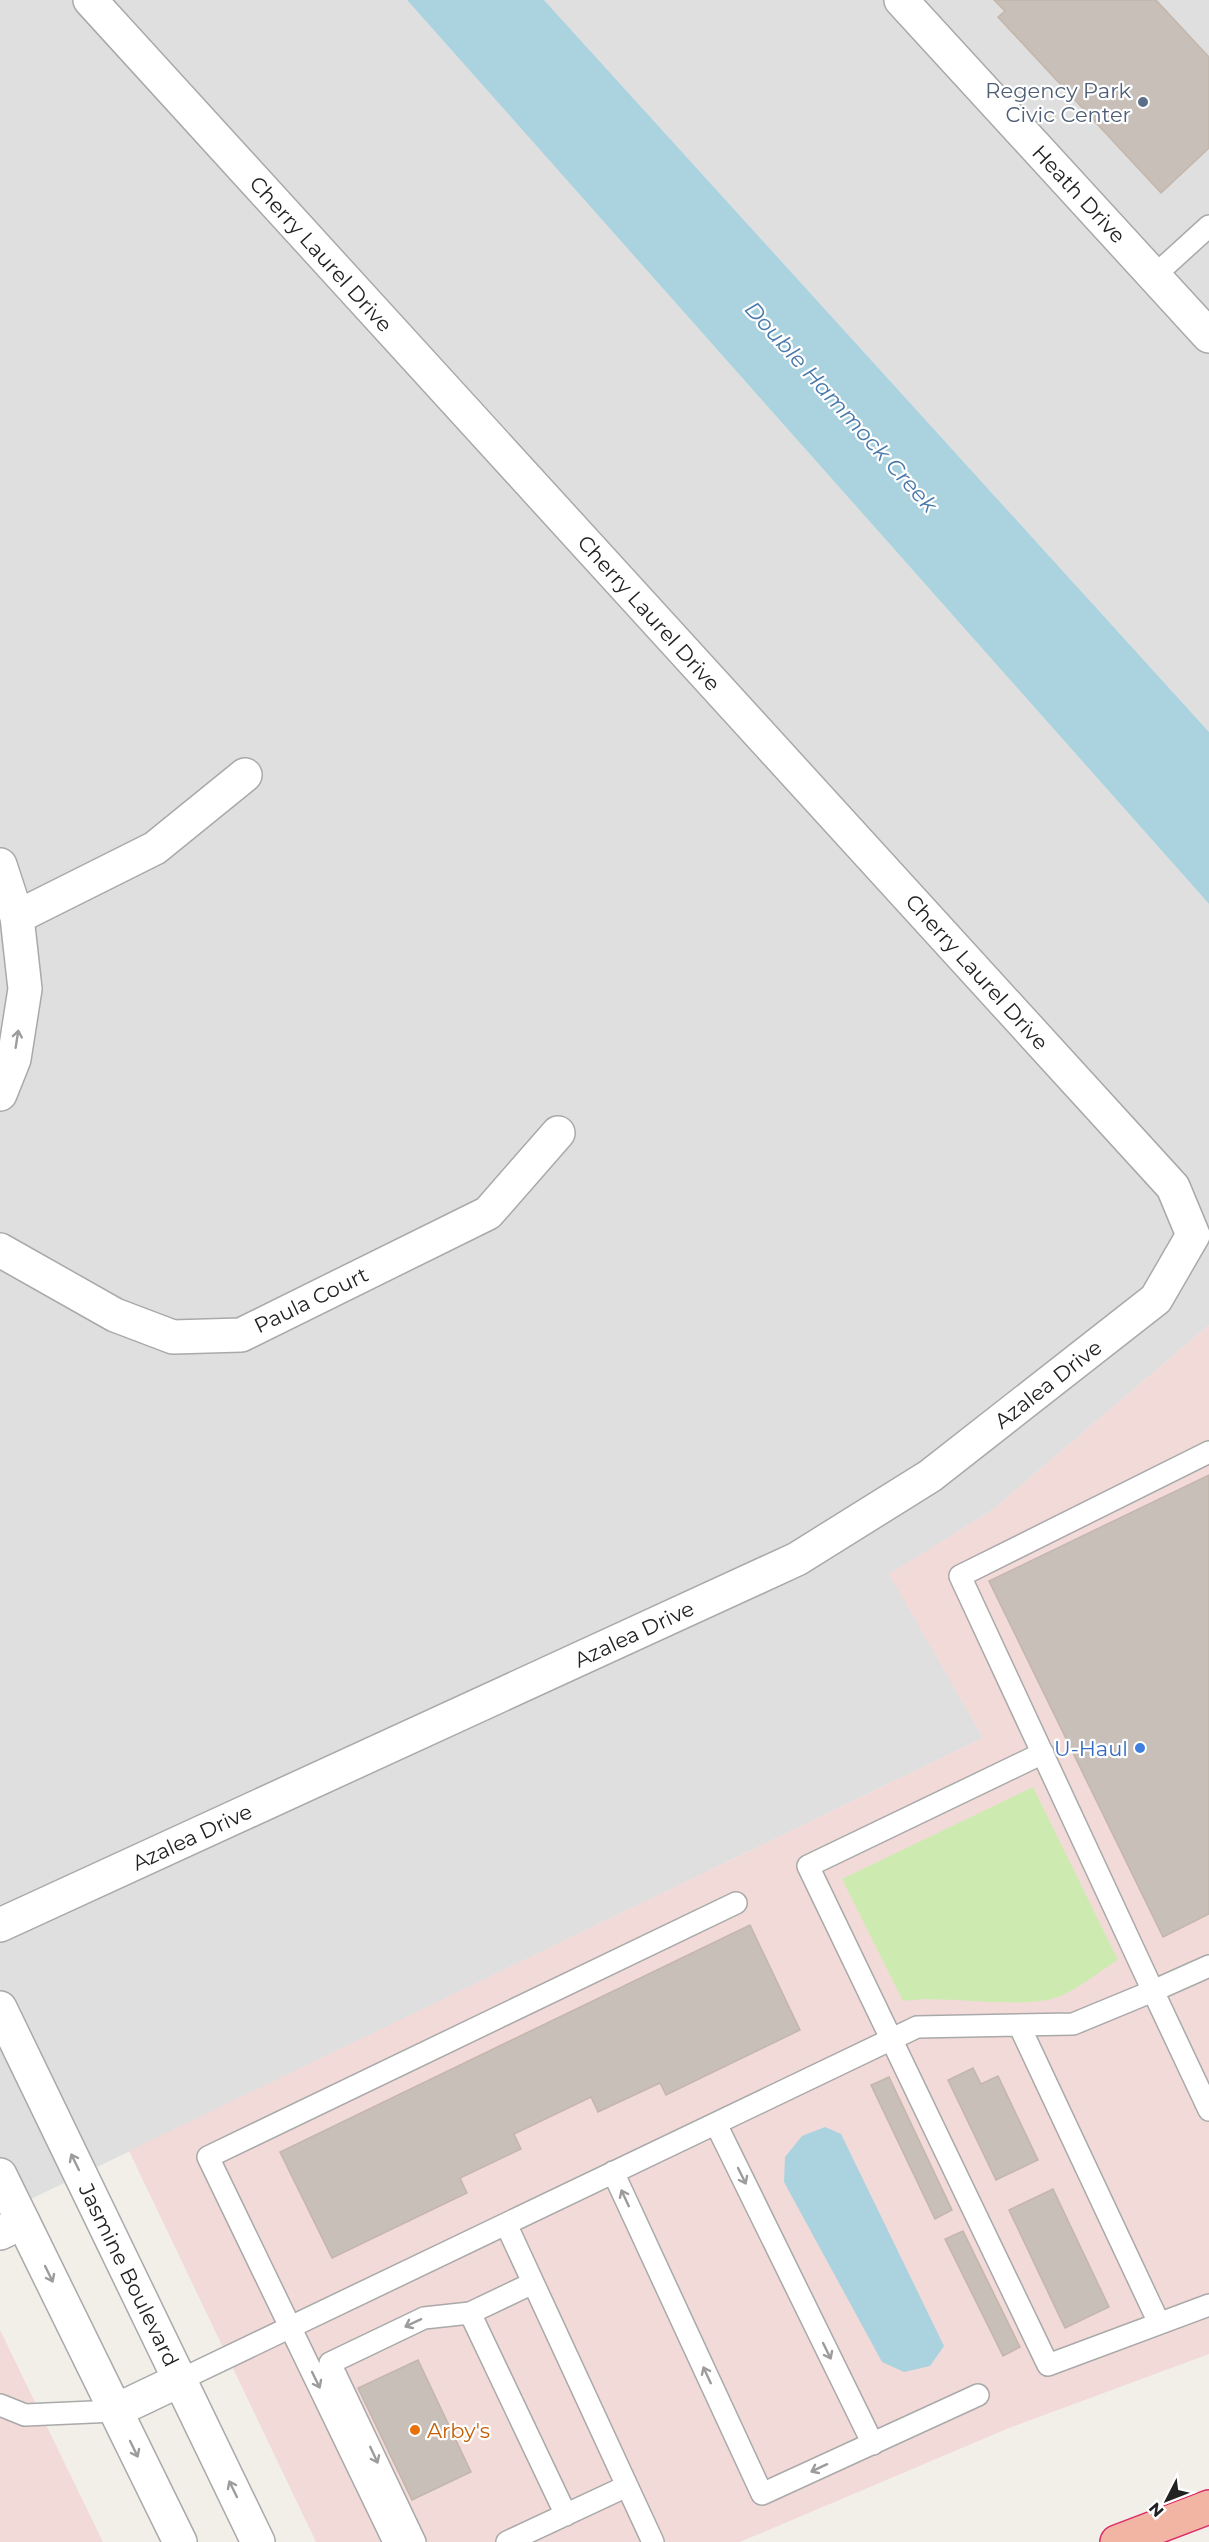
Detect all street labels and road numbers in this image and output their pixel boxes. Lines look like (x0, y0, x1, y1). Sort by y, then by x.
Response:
street label: Heath Drive (1027, 140, 1131, 248)
street label: Cherry Laurel Drive (244, 171, 398, 337)
street label: Cherry Laurel Drive (572, 530, 726, 696)
street label: Cherry Laurel Drive (900, 889, 1054, 1055)
street label: Paula Court (250, 1262, 372, 1338)
street label: Azalea Drive (989, 1334, 1107, 1434)
street label: Azalea Drive (570, 1595, 698, 1673)
street label: Azalea Drive (128, 1798, 256, 1876)
street label: Jasmine Boulevard (73, 2179, 184, 2371)

